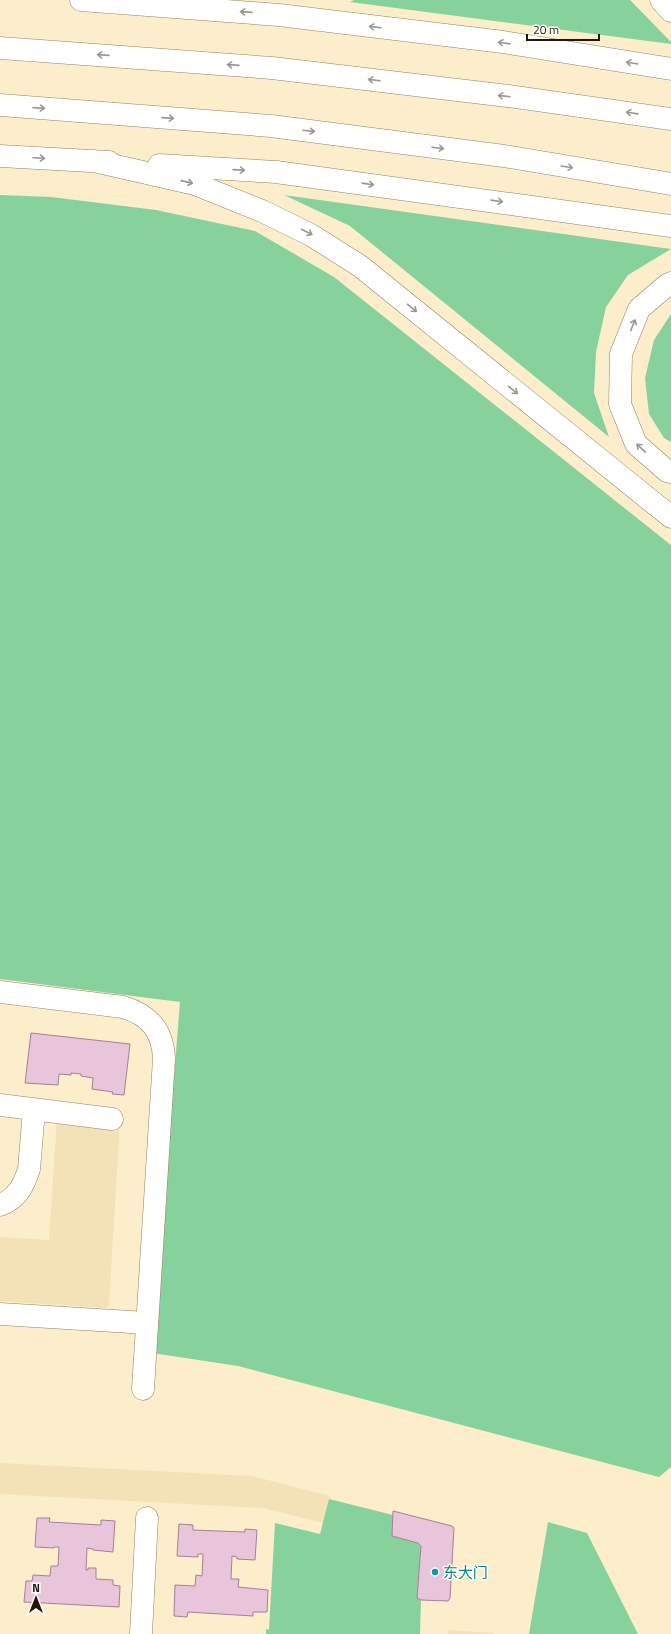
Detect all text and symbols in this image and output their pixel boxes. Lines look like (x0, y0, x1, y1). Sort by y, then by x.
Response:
one-way arrow (240, 9, 253, 16)
scale bar (527, 16, 599, 42)
text: 20 m (533, 20, 559, 39)
one-way arrow (369, 23, 382, 31)
one-way arrow (498, 39, 511, 47)
one-way arrow (97, 52, 110, 59)
one-way arrow (626, 59, 639, 67)
one-way arrow (227, 61, 240, 68)
one-way arrow (368, 76, 381, 84)
one-way arrow (497, 92, 510, 100)
one-way arrow (32, 105, 45, 112)
one-way arrow (626, 109, 639, 117)
one-way arrow (162, 115, 175, 122)
one-way arrow (302, 127, 315, 135)
one-way arrow (431, 144, 444, 152)
one-way arrow (32, 154, 45, 161)
one-way arrow (560, 163, 573, 171)
one-way arrow (232, 166, 245, 173)
one-way arrow (180, 179, 193, 186)
one-way arrow (361, 180, 374, 188)
one-way arrow (490, 197, 503, 205)
one-way arrow (300, 229, 312, 236)
one-way arrow (407, 303, 417, 312)
one-way arrow (629, 320, 637, 332)
one-way arrow (508, 385, 519, 394)
one-way arrow (636, 443, 646, 453)
place label: 东大门 (443, 1561, 488, 1584)
marker: 东大门 (430, 1567, 440, 1577)
north arrow (16, 1578, 56, 1618)
text: N (32, 1580, 40, 1596)

